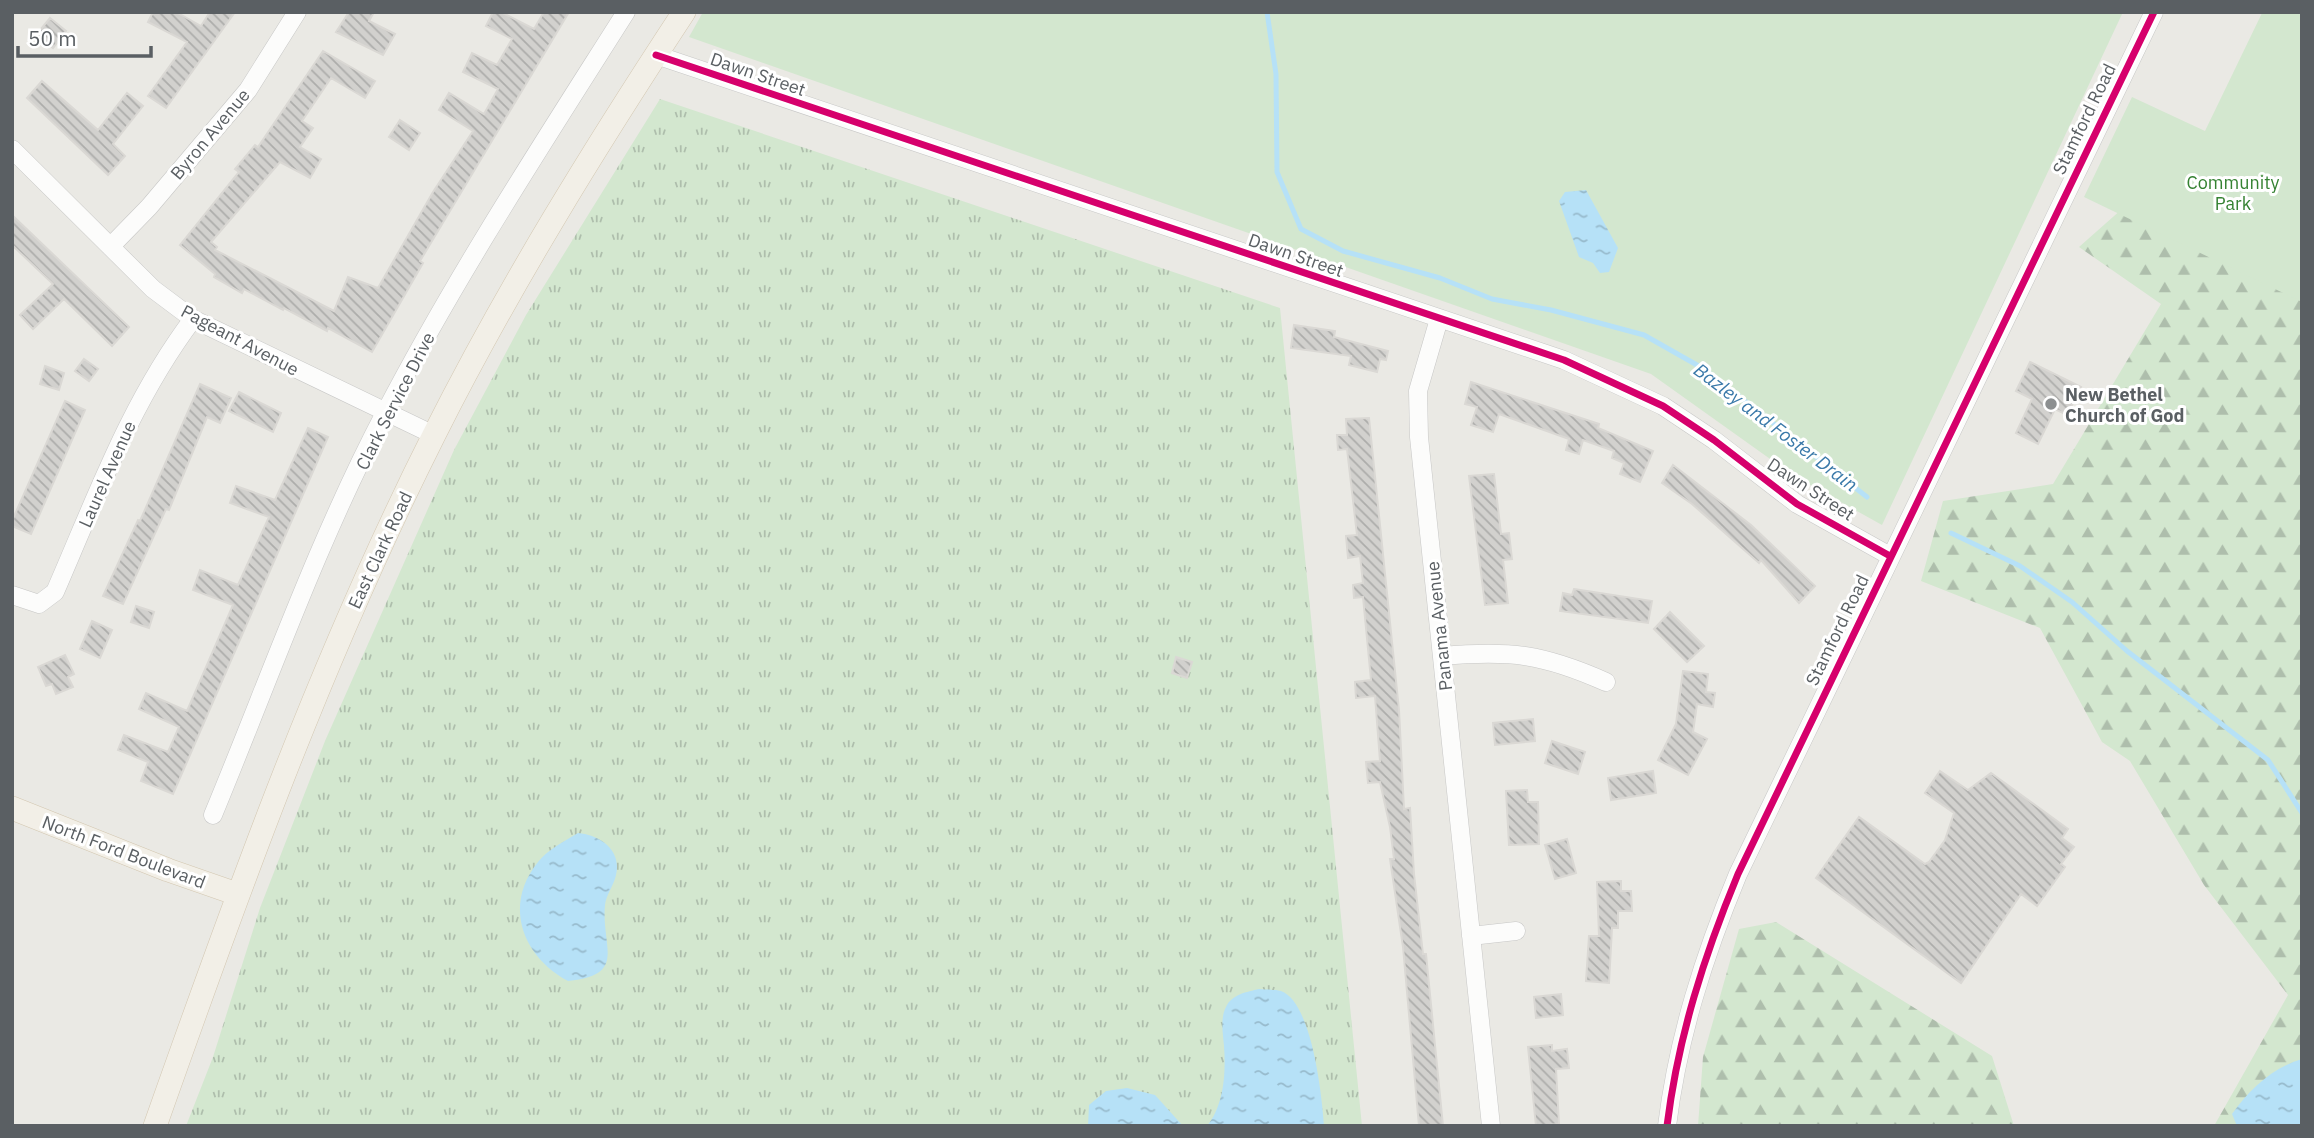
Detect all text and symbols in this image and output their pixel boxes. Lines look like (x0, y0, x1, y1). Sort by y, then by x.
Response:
scale bar (18, 14, 150, 58)
text: 50 m (28, 24, 77, 52)
street label: Dawn Street (707, 47, 809, 101)
street label: Stamford Road (2047, 60, 2121, 178)
street label: Byron Avenue (165, 84, 255, 184)
park label: Community Park (2187, 171, 2279, 215)
street label: Dawn Street (1245, 228, 1347, 282)
street label: Pageant Avenue (177, 299, 303, 381)
street label: Clark Service Drive (350, 328, 440, 474)
water label: Bazley and Foster Drain (1689, 358, 1863, 496)
place label: New Bethel Church of God (2065, 383, 2184, 427)
marker: New Bethel Church of God (2043, 396, 2059, 412)
street label: Laurel Avenue (73, 417, 141, 531)
street label: Dawn Street (1763, 452, 1859, 526)
street label: East Clark Road (343, 488, 417, 612)
street label: Panama Avenue (1421, 560, 1457, 692)
street label: Stamford Road (1800, 571, 1874, 689)
street label: North Ford Boulevard (39, 810, 209, 894)

